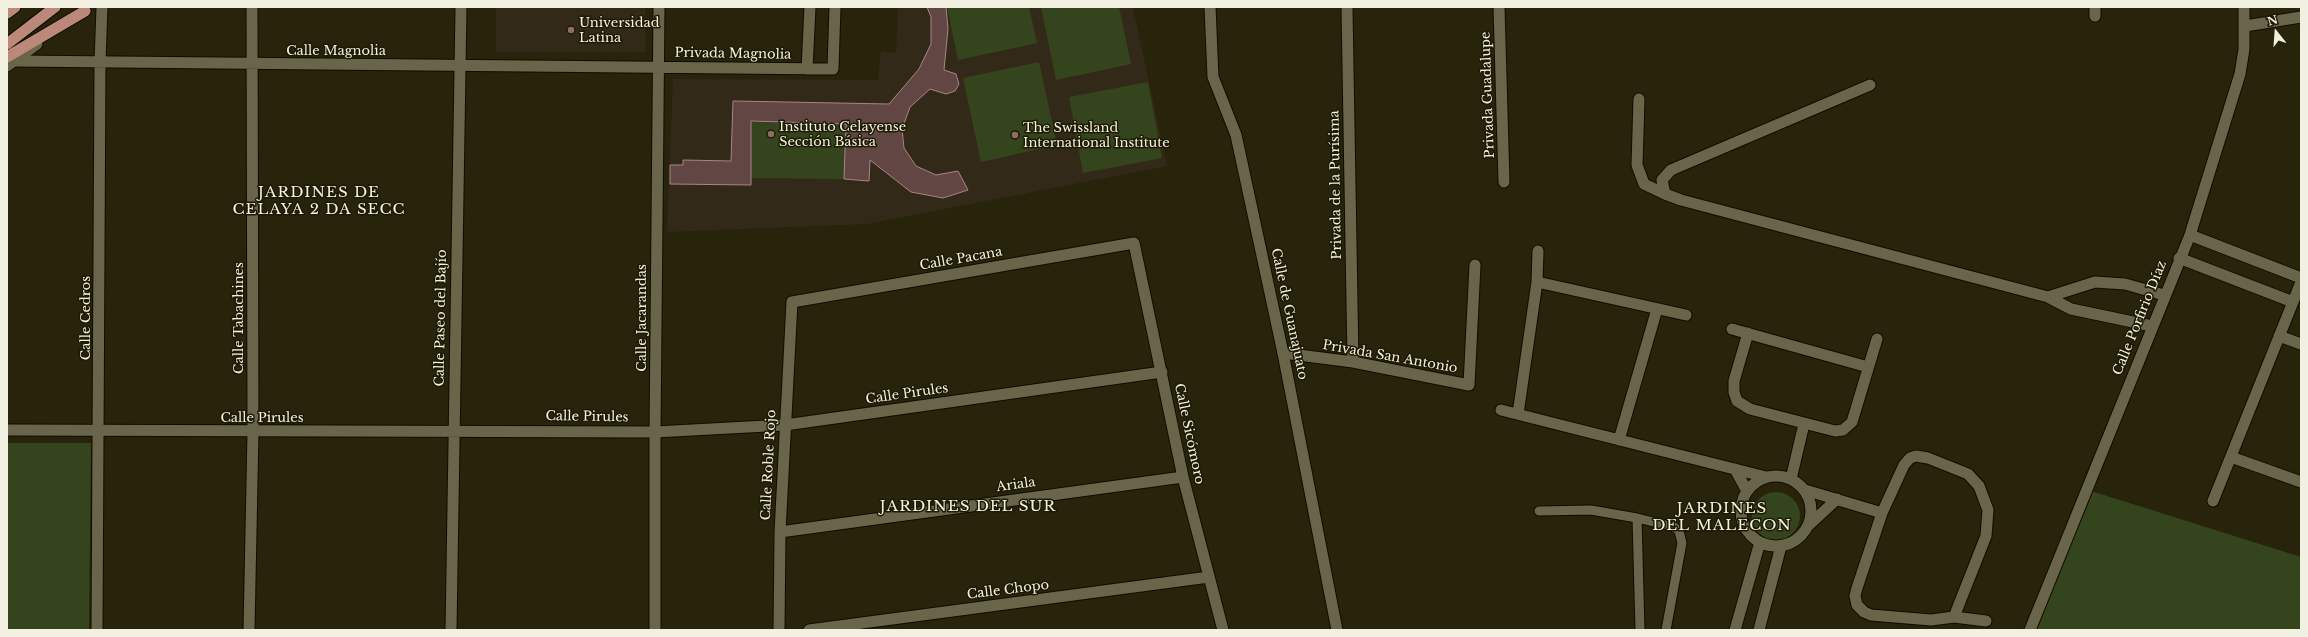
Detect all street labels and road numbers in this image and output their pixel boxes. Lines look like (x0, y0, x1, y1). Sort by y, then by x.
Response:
street label: Privada Guadalupe (1478, 31, 1498, 159)
street label: Calle Magnolia (286, 43, 386, 59)
street label: Privada Magnolia (675, 45, 791, 63)
street label: Privada de la Purísima (1327, 110, 1345, 260)
street label: Calle Pacana (918, 244, 1004, 274)
street label: Calle de Guanajuato (1267, 247, 1311, 381)
street label: Calle Paseo del Bajío (432, 249, 450, 387)
street label: Calle Porfirio Díaz (2110, 258, 2170, 378)
street label: Calle Tabachines (231, 262, 247, 374)
street label: Calle Jacarandas (634, 264, 650, 372)
street label: Calle Cedros (78, 276, 94, 360)
street label: Privada San Antonio (1321, 337, 1459, 377)
street label: Calle Pirules (865, 380, 949, 408)
street label: Calle Sicómoro (1171, 382, 1207, 486)
street label: Calle Pirules (545, 408, 629, 426)
street label: Calle Roble Rojo (758, 409, 780, 521)
street label: Calle Pirules (220, 410, 304, 426)
street label: Ariala (995, 475, 1037, 495)
street label: Calle Chopo (966, 577, 1050, 603)

